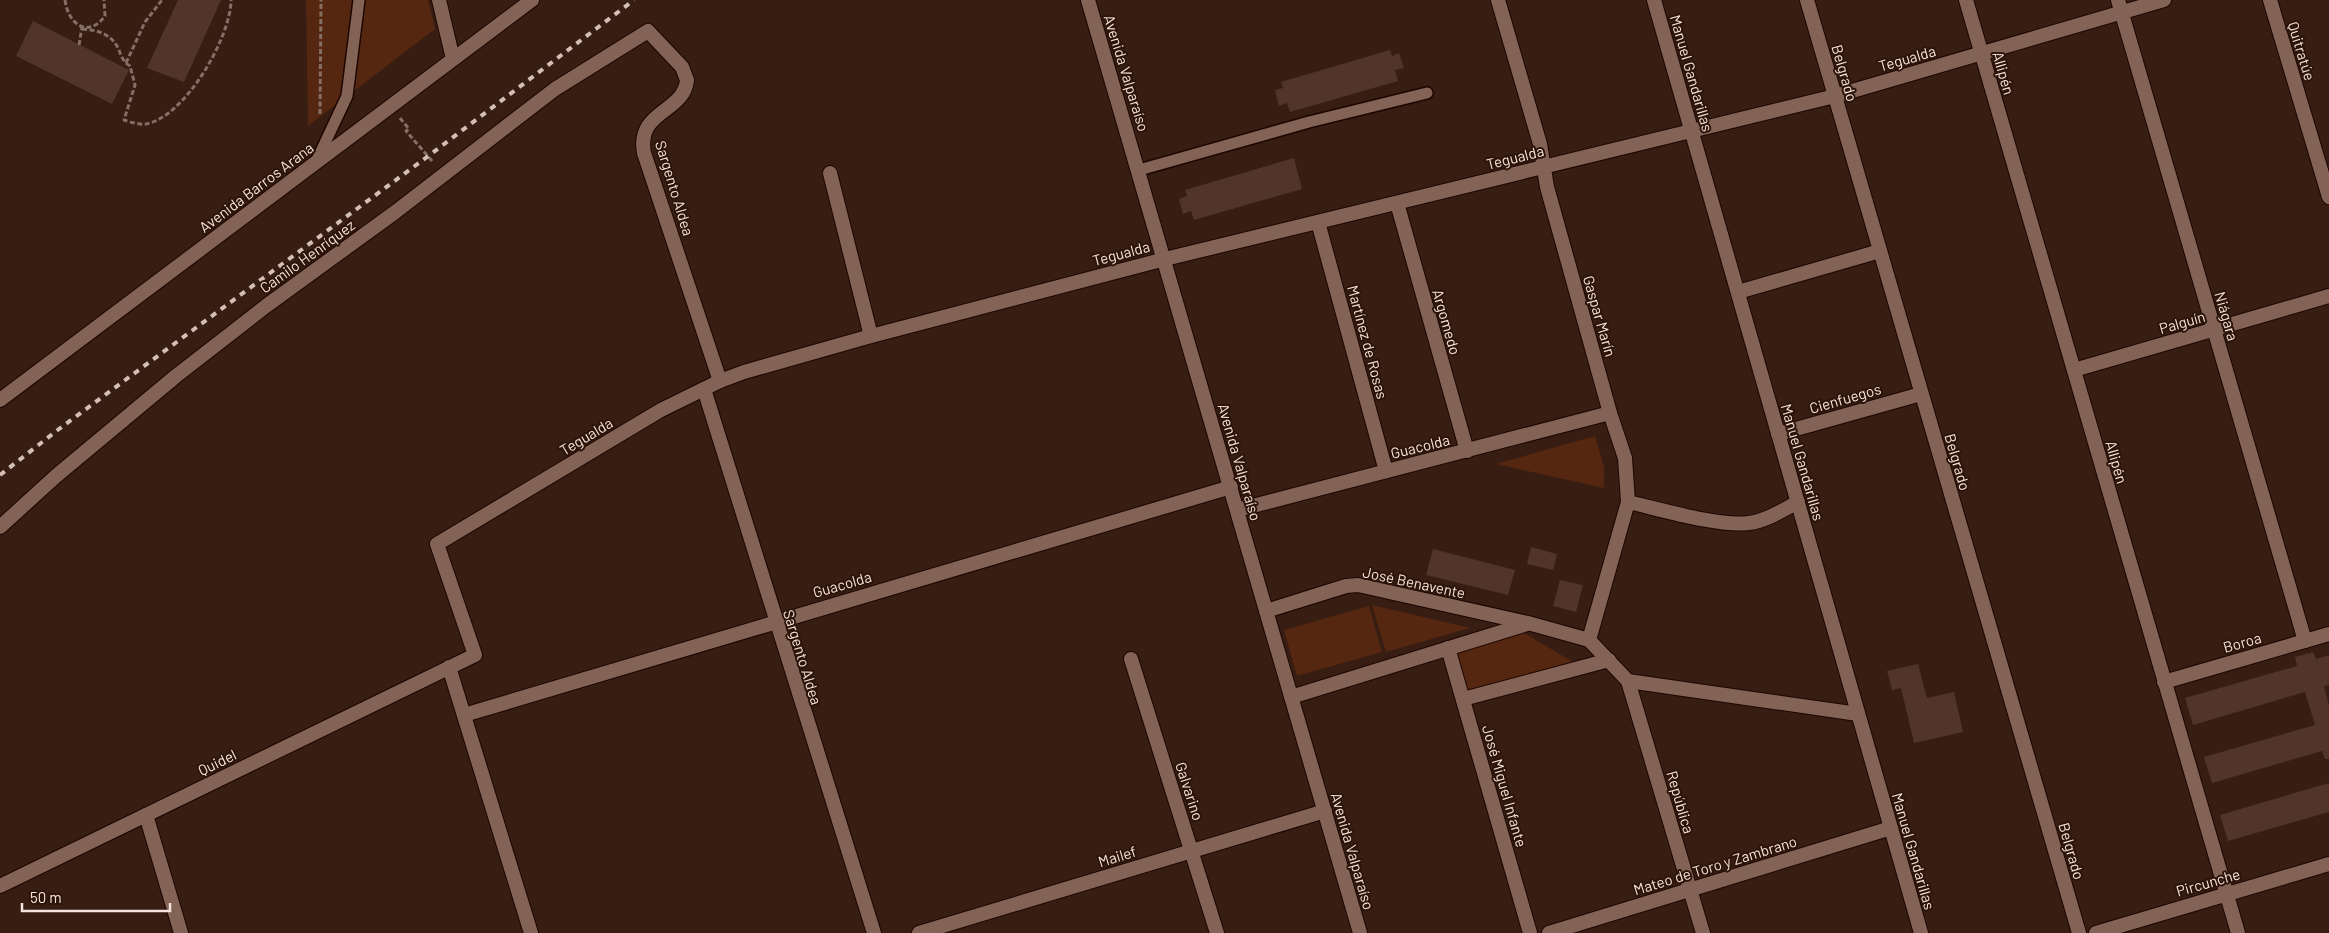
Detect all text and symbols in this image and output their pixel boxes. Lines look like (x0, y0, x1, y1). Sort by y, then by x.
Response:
street label: Avenida Valparaíso (1101, 12, 1153, 134)
street label: Manuel Gandarillas (1667, 13, 1717, 133)
street label: Quitratúe (2285, 19, 2319, 83)
street label: Tegualda (1876, 41, 1938, 75)
street label: Belgrado (1828, 42, 1862, 104)
street label: Allipén (1989, 49, 2019, 97)
street label: Avenida Barros Arana (195, 138, 317, 236)
street label: Sargento Aldea (652, 138, 698, 238)
street label: Tegualda (1484, 141, 1546, 173)
street label: Camilo Henríquez (256, 215, 358, 297)
street label: Tegualda (1090, 237, 1152, 269)
street label: Gaspar Marín (1580, 273, 1620, 359)
street label: Martínez de Rosas (1344, 283, 1392, 401)
street label: Argomedo (1429, 287, 1465, 357)
street label: Niágara (2211, 289, 2243, 343)
street label: Palguín (2157, 307, 2207, 337)
street label: Cienfuegos (1807, 379, 1883, 417)
street label: Avenida Valparaíso (1215, 401, 1265, 523)
street label: Manuel Gandarillas (1778, 402, 1828, 522)
street label: Tegualda (556, 413, 616, 459)
street label: Guacolda (1389, 430, 1451, 462)
street label: Belgrado (1941, 431, 1975, 493)
street label: Allipén (2102, 438, 2132, 486)
street label: José Benavente (1361, 562, 1467, 602)
street label: Guacolda (811, 567, 873, 601)
street label: Sargento Aldea (780, 607, 826, 707)
street label: Boroa (2221, 628, 2263, 656)
street label: José Miguel Infante (1479, 723, 1531, 849)
street label: Quidel (195, 745, 239, 779)
street label: Galvarino (1172, 760, 1208, 822)
street label: República (1663, 769, 1699, 835)
street label: Avenida Valparaíso (1328, 790, 1378, 912)
street label: Manuel Gandarillas (1889, 791, 1939, 911)
street label: Belgrado (2055, 820, 2089, 882)
street label: Mateo de Toro y Zambrano (1631, 832, 1799, 898)
street label: Mailef (1096, 842, 1138, 870)
street label: Pircunche (2174, 864, 2242, 900)
scale bar (22, 880, 170, 912)
text: 50 m (30, 888, 62, 906)

